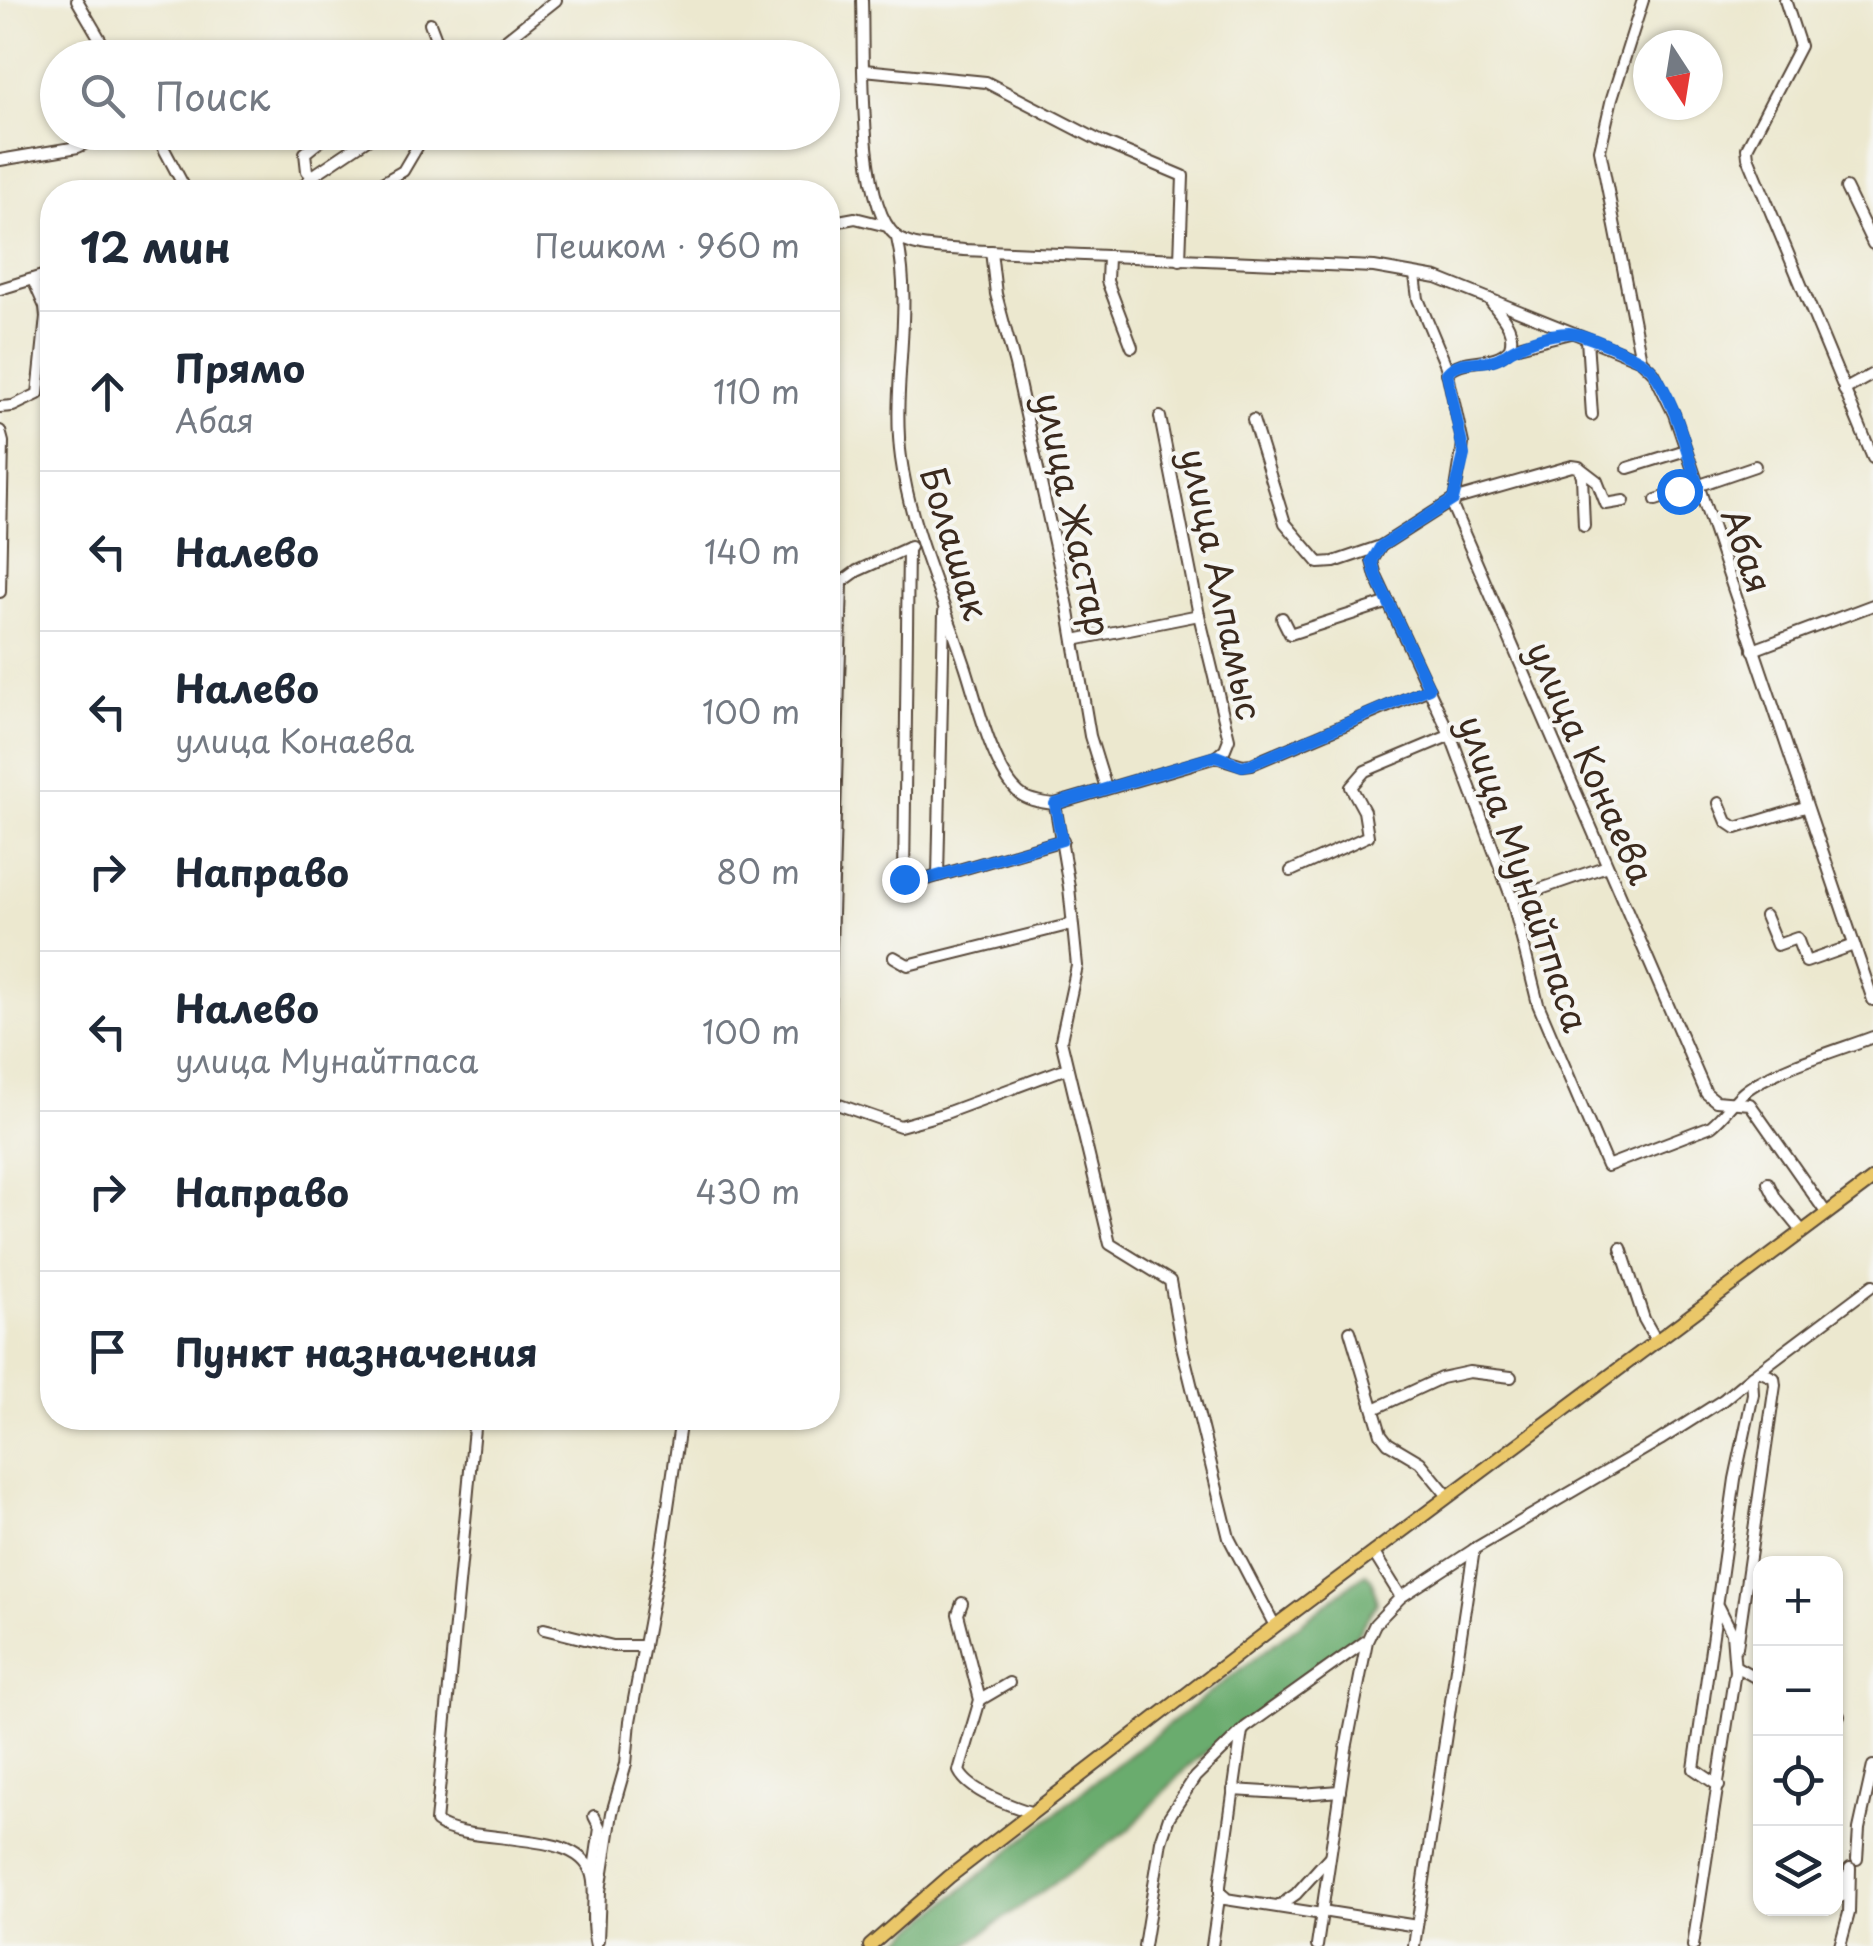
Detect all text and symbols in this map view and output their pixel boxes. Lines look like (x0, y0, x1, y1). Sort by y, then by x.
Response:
north arrow (1633, 30, 1723, 120)
search box (40, 40, 840, 150)
text: Поиск (155, 67, 270, 124)
icon: search (75, 68, 130, 123)
text: 12 мин (80, 214, 231, 277)
text: Пешком · 960 m (535, 221, 800, 269)
text: Прямо (175, 339, 305, 396)
icon: ahead (80, 364, 135, 419)
text: 110 m (713, 367, 800, 415)
street label: улица Жастар (1023, 387, 1127, 641)
text: Абая (175, 396, 254, 444)
street label: улица Алпамыс (1168, 443, 1278, 725)
street label: Болашак (908, 460, 1004, 626)
route start (1657, 469, 1703, 515)
street label: Абая (1709, 501, 1787, 599)
text: Налево (175, 523, 319, 580)
icon: left (80, 524, 135, 579)
text: 140 m (704, 527, 800, 575)
street label: улица Конаева (1515, 632, 1670, 893)
text: Налево (175, 659, 319, 716)
icon: left (80, 684, 135, 739)
text: 100 m (702, 687, 800, 735)
street label: улица Мунайтпаса (1446, 708, 1604, 1038)
text: улица Конаева (175, 716, 414, 764)
text: Направо (175, 843, 349, 900)
icon: right (80, 844, 135, 899)
text: 80 m (716, 847, 800, 895)
route end (882, 857, 928, 903)
text: Налево (175, 979, 319, 1036)
icon: left (80, 1004, 135, 1059)
text: 100 m (702, 1007, 800, 1055)
text: улица Мунайтпаса (175, 1036, 478, 1084)
text: Направо (175, 1163, 349, 1220)
icon: right (80, 1164, 135, 1219)
text: 430 m (695, 1167, 800, 1215)
text: Пункт назначения (175, 1323, 538, 1380)
icon: arrive (80, 1324, 135, 1379)
map controls (1753, 1556, 1843, 1916)
button: + (1753, 1556, 1843, 1646)
button: − (1753, 1646, 1843, 1736)
button: locate (1753, 1736, 1843, 1826)
button: layers (1753, 1826, 1843, 1916)

